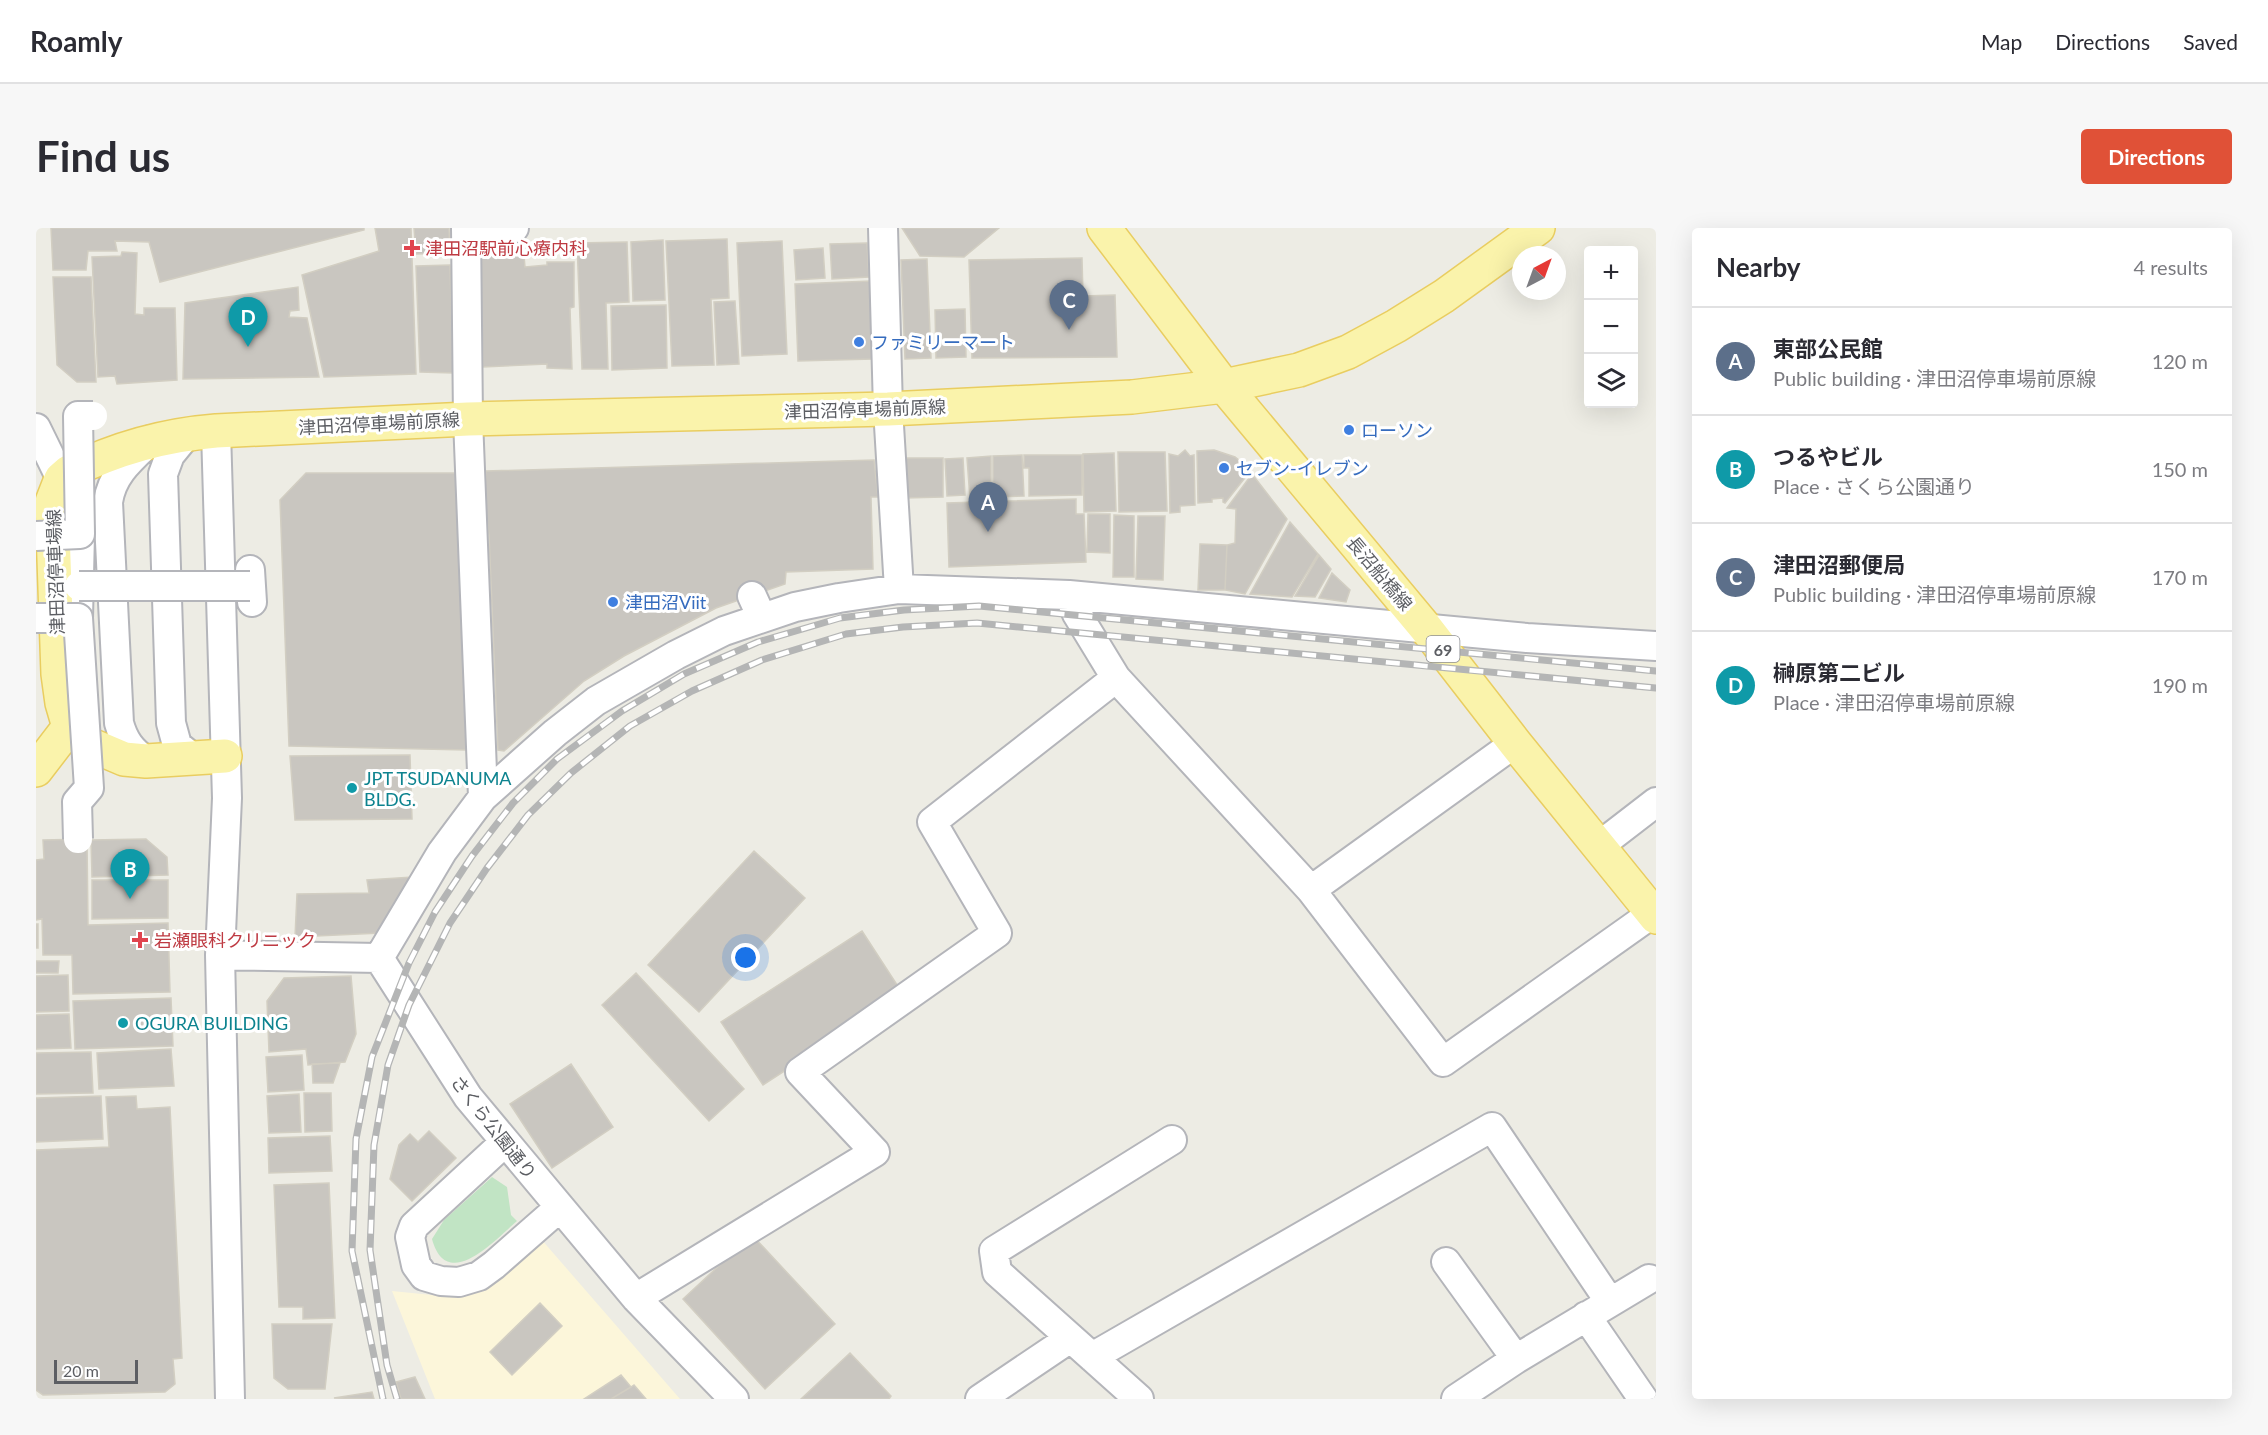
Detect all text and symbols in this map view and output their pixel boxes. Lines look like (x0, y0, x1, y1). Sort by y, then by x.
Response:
text: Roamly (30, 24, 123, 58)
text: Map (1981, 29, 2022, 54)
text: Directions (2055, 29, 2150, 54)
text: Saved (2183, 29, 2238, 54)
button: Directions (2081, 129, 2232, 184)
text: Find us (36, 131, 170, 181)
place label: 津田沼駅前心療内科 (425, 237, 587, 259)
marker: 津田沼駅前心療内科 (403, 239, 421, 257)
north arrow (1512, 246, 1566, 300)
map controls (1584, 246, 1638, 408)
button: + (1584, 246, 1638, 300)
text: Nearby (1716, 251, 1801, 283)
text: 4 results (2133, 255, 2208, 279)
pin: C (1050, 280, 1088, 330)
pin: D (228, 298, 268, 347)
button: − (1584, 300, 1638, 354)
place label: ファミリーマート (871, 331, 1015, 353)
marker: ファミリーマート (852, 335, 866, 349)
text: 東部公民館 (1773, 335, 1883, 362)
text: A (1729, 349, 1742, 373)
text: 120 m (2152, 349, 2208, 373)
button: layers (1584, 354, 1638, 408)
text: Public building · 津田沼停車場前原線 (1773, 366, 2096, 390)
street label: 津田沼停車場前原線 (784, 395, 946, 423)
street label: 津田沼停車場前原線 (298, 408, 460, 438)
place label: ローソン (1361, 419, 1433, 441)
marker: ローソン (1342, 423, 1356, 437)
text: つるやビル (1773, 443, 1883, 470)
place label: セブン-イレブン (1236, 457, 1369, 479)
text: B (1729, 457, 1742, 481)
text: 150 m (2152, 457, 2208, 481)
marker: セブン-イレブン (1217, 461, 1231, 475)
text: Place · さくら公園通り (1773, 474, 1975, 498)
pin: A (968, 482, 1008, 532)
street label: 津田沼停車場線 (42, 509, 68, 635)
street label: 長沼船橋線 (1343, 531, 1417, 615)
text: 津田沼郵便局 (1773, 551, 1905, 578)
text: C (1729, 565, 1742, 589)
text: 170 m (2152, 565, 2208, 589)
text: Public building · 津田沼停車場前原線 (1773, 582, 2096, 606)
place label: 津田沼Viit (625, 591, 707, 613)
marker: 津田沼Viit (606, 595, 620, 609)
road number: 69 (1426, 636, 1460, 662)
text: 榊原第二ビル (1773, 659, 1905, 686)
text: D (1728, 673, 1743, 697)
text: 190 m (2152, 673, 2208, 697)
text: Place · 津田沼停車場前原線 (1773, 690, 2015, 714)
place label: JPT TSUDANUMA BLDG. (364, 767, 512, 810)
marker: JPT TSUDANUMA BLDG. (345, 781, 359, 795)
pin: B (110, 850, 149, 899)
place label: 岩瀬眼科クリニック (154, 929, 316, 951)
marker: 岩瀬眼科クリニック (131, 931, 149, 949)
your location (731, 943, 760, 972)
place label: OGURA BUILDING (135, 1012, 288, 1034)
marker: OGURA BUILDING (116, 1016, 130, 1030)
street label: さくら公園通り (447, 1071, 541, 1183)
scale bar (54, 1357, 138, 1384)
text: 20 m (63, 1361, 99, 1380)

